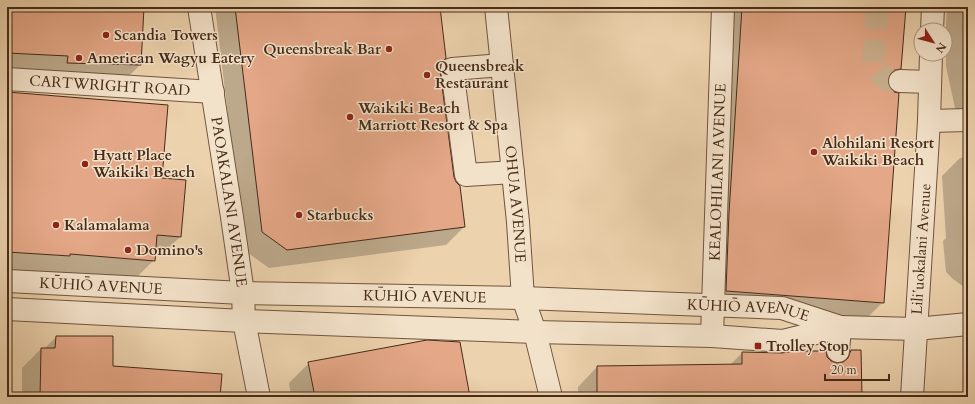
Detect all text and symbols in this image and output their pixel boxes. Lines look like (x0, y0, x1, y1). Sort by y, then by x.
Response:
north arrow (913, 22, 953, 62)
place label: Scandia Towers (114, 25, 218, 45)
marker: Scandia Towers (101, 30, 111, 40)
place label: Queensbreak Bar (263, 39, 382, 59)
text: N (932, 39, 950, 56)
marker: Queensbreak Bar (384, 44, 394, 54)
place label: American Wagyu Eatery (87, 48, 255, 68)
marker: American Wagyu Eatery (74, 53, 84, 63)
place label: Queensbreak Restaurant (435, 56, 525, 93)
street label: CARTWRIGHT ROAD (29, 70, 191, 101)
marker: Queensbreak Restaurant (422, 70, 432, 80)
street label: KEALOHILANI AVENUE (705, 83, 730, 261)
place label: Waikiki Beach Marriott Resort & Spa (357, 98, 508, 135)
marker: Waikiki Beach Marriott Resort & Spa (345, 112, 355, 122)
street label: PAOAKALANI AVENUE (206, 115, 252, 288)
place label: Alohilani Resort Waikiki Beach (821, 133, 935, 170)
street label: OHUA AVENUE (500, 144, 531, 263)
place label: Hyatt Place Waikiki Beach (92, 145, 196, 182)
marker: Alohilani Resort Waikiki Beach (809, 147, 819, 157)
marker: Hyatt Place Waikiki Beach (80, 159, 90, 169)
street label: Liliʻuokalani Avenue (906, 182, 936, 315)
place label: Starbucks (307, 205, 373, 225)
marker: Starbucks (294, 210, 304, 220)
place label: Kalamalama (64, 215, 150, 235)
marker: Kalamalama (51, 220, 61, 230)
place label: Domino's (136, 240, 203, 260)
marker: Domino's (123, 245, 133, 255)
street label: KŪHIŌ AVENUE (39, 273, 163, 299)
street label: KŪHIŌ AVENUE (363, 285, 487, 307)
street label: KŪHIŌ AVENUE (686, 294, 812, 326)
place label: Trolley Stop (766, 336, 849, 356)
marker: Trolley Stop (753, 341, 763, 351)
scale bar (825, 356, 889, 382)
text: 20 m (831, 362, 858, 378)

